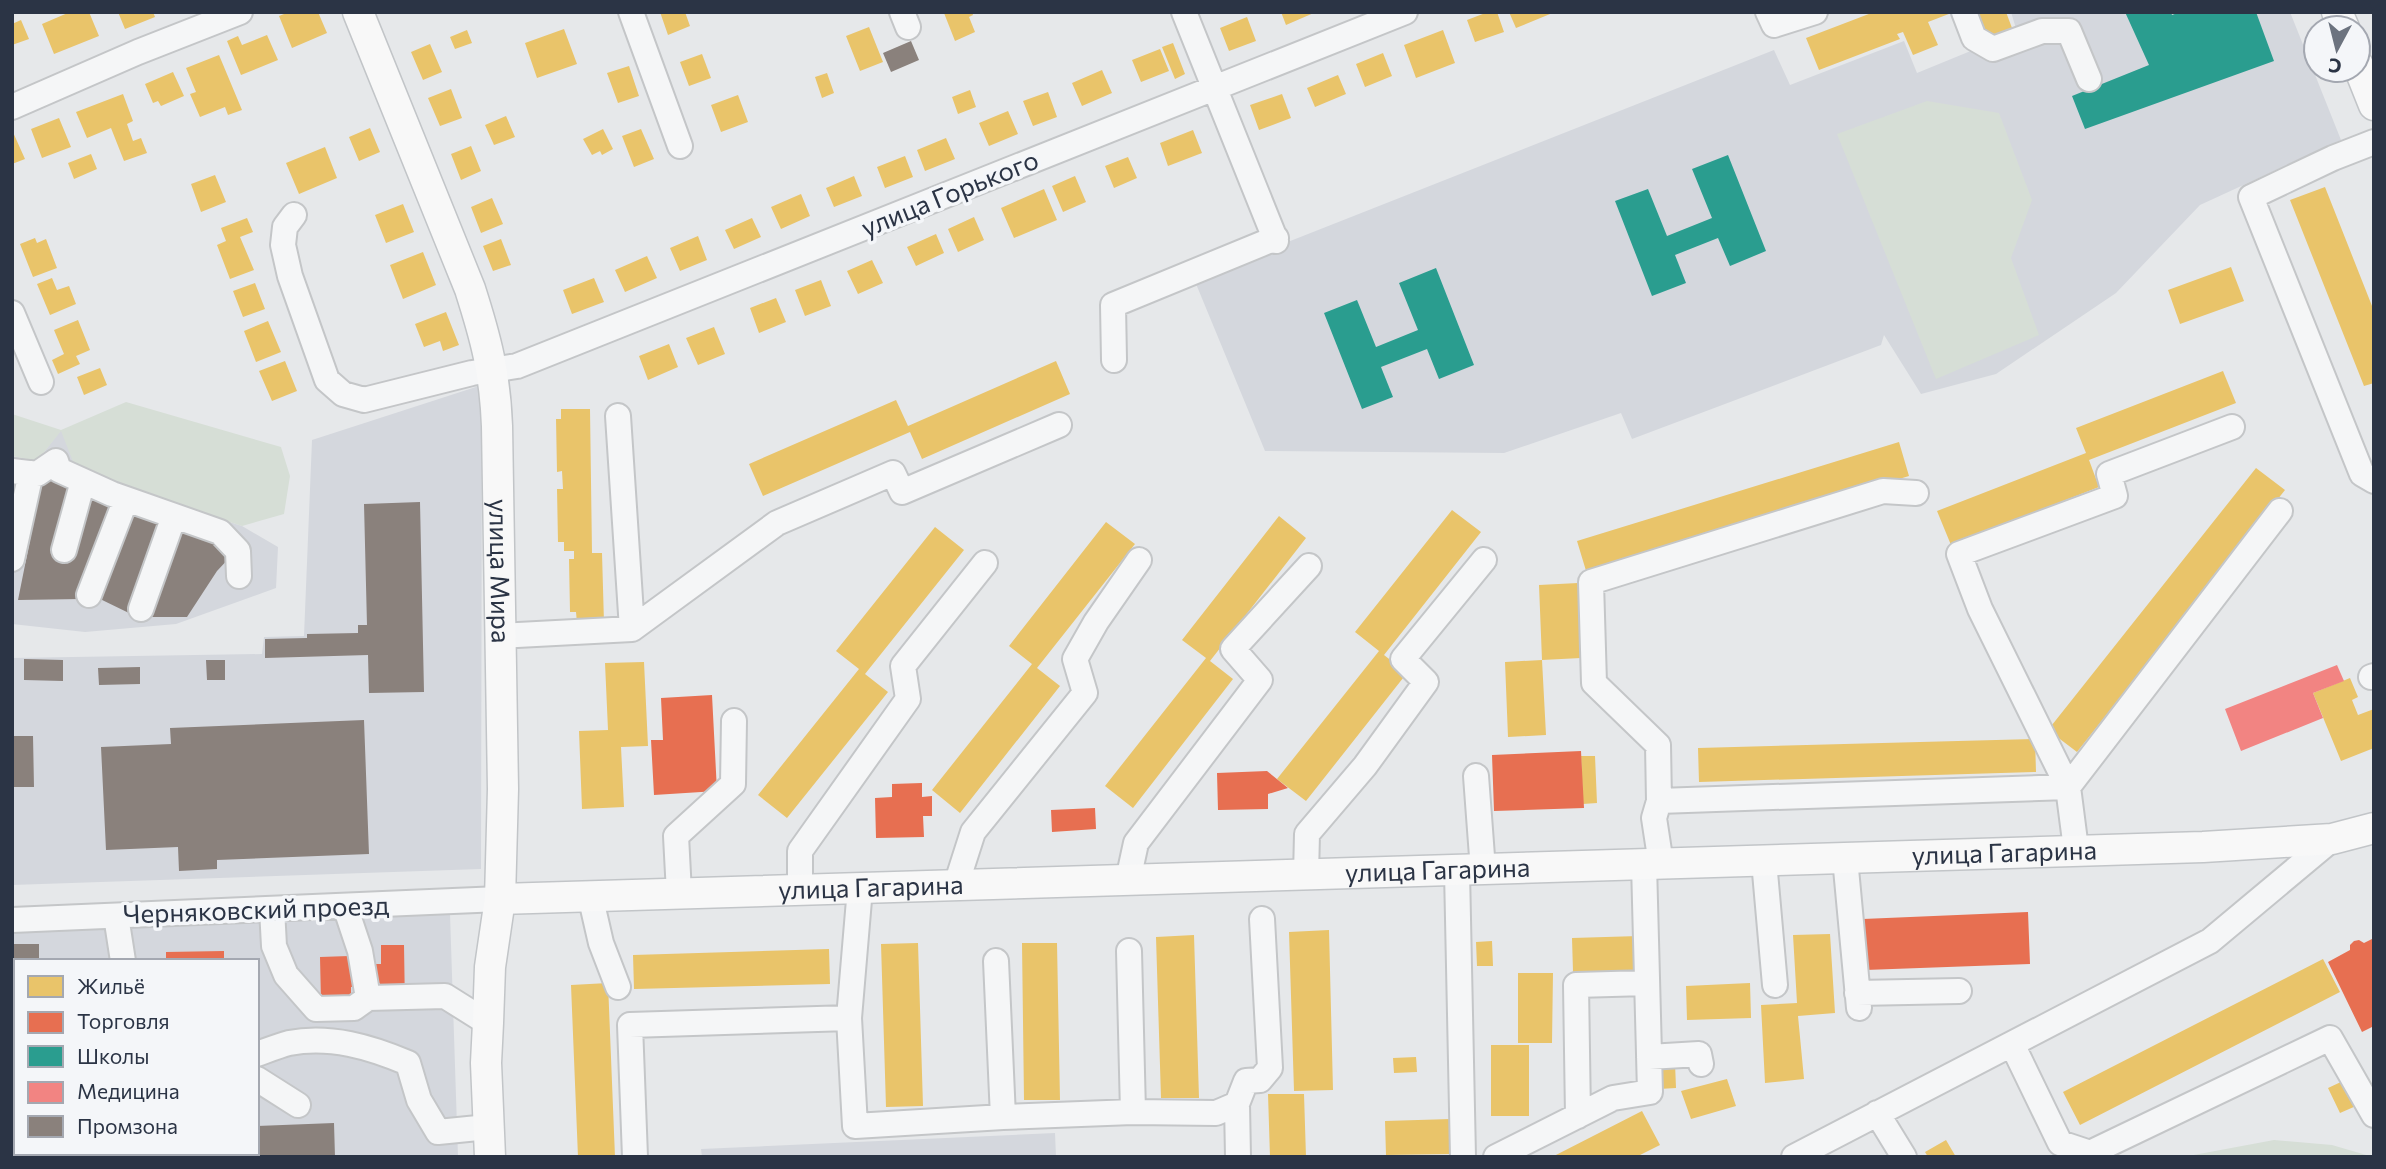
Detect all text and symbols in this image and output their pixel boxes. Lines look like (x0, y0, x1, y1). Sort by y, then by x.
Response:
north arrow (2302, 14, 2372, 84)
text: С (2327, 54, 2343, 79)
street label: улица Горького (856, 143, 1043, 242)
street label: улица Мира (484, 498, 518, 644)
street label: улица Гагарина (1911, 833, 2097, 870)
street label: улица Гагарина (1344, 851, 1531, 887)
street label: улица Гагарина (778, 868, 964, 904)
street label: Черняковский проезд (122, 888, 390, 929)
legend (14, 959, 259, 1155)
text: Жильё (77, 973, 145, 998)
text: Торговля (77, 1008, 170, 1033)
text: Школы (77, 1043, 149, 1068)
text: Медицина (77, 1078, 180, 1103)
text: Промзона (77, 1113, 178, 1138)

